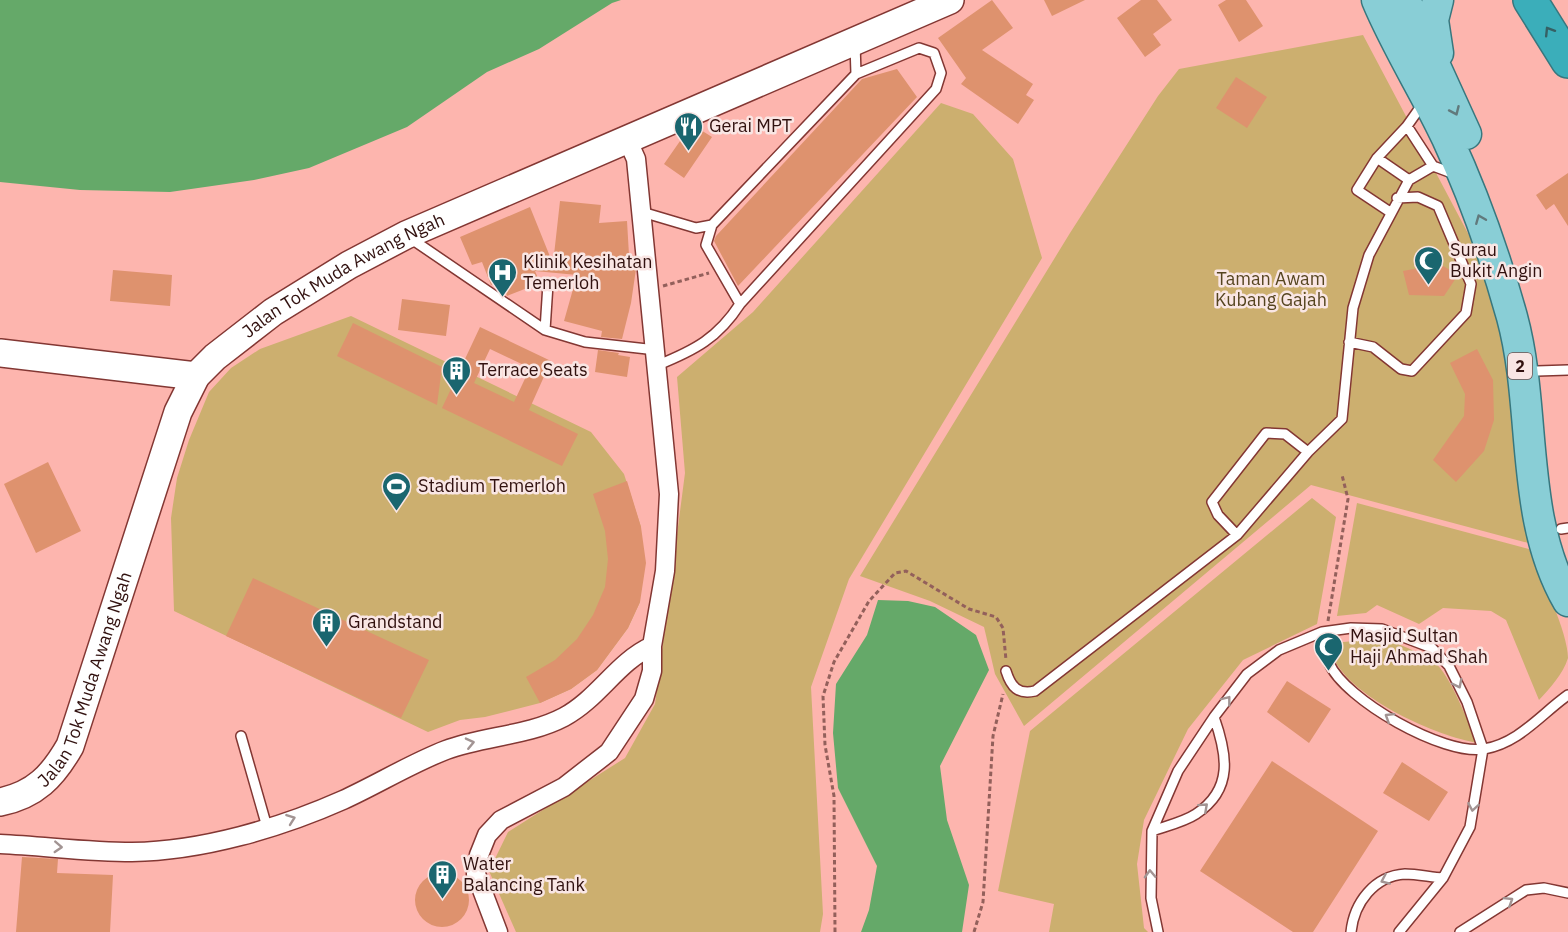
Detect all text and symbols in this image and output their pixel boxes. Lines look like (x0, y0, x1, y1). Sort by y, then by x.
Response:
one-way arrow (1545, 26, 1556, 37)
one-way arrow (1448, 104, 1460, 115)
restaurant icon: Gerai MPT (672, 110, 704, 152)
place label: Gerai MPT (709, 114, 792, 137)
street label: Jalan Tok Muda Awang Ngah (237, 208, 448, 343)
one-way arrow (1475, 214, 1487, 225)
place label: Surau Bukit Angin (1450, 238, 1543, 282)
mosque icon: Surau Bukit Angin (1413, 244, 1445, 286)
place label: Klinik Kesihatan Temerloh (523, 250, 652, 294)
hospital icon: Klinik Kesihatan Temerloh (486, 256, 518, 298)
park label: Taman Awam Kubang Gajah (1215, 267, 1327, 311)
road number: 2 (1508, 353, 1532, 379)
building icon: Terrace Seats (441, 354, 473, 396)
place label: Terrace Seats (478, 358, 588, 381)
sports icon: Stadium Temerloh (381, 470, 413, 512)
place label: Stadium Temerloh (418, 474, 566, 497)
street label: Jalan Tok Muda Awang Ngah (32, 569, 137, 792)
building icon: Grandstand (311, 606, 343, 648)
place label: Grandstand (348, 610, 443, 633)
place label: Masjid Sultan Haji Ahmad Shah (1350, 624, 1488, 668)
mosque icon: Masjid Sultan Haji Ahmad Shah (1313, 630, 1345, 672)
one-way arrow (1451, 678, 1462, 689)
one-way arrow (1219, 696, 1230, 707)
one-way arrow (1385, 712, 1395, 724)
one-way arrow (465, 738, 475, 751)
one-way arrow (1467, 802, 1480, 812)
one-way arrow (1197, 803, 1208, 814)
one-way arrow (285, 813, 296, 826)
one-way arrow (54, 841, 63, 854)
place label: Water Balancing Tank (463, 852, 585, 896)
building icon: Water Balancing Tank (426, 858, 458, 900)
one-way arrow (1144, 870, 1156, 879)
one-way arrow (1381, 873, 1392, 885)
one-way arrow (1503, 896, 1513, 908)

